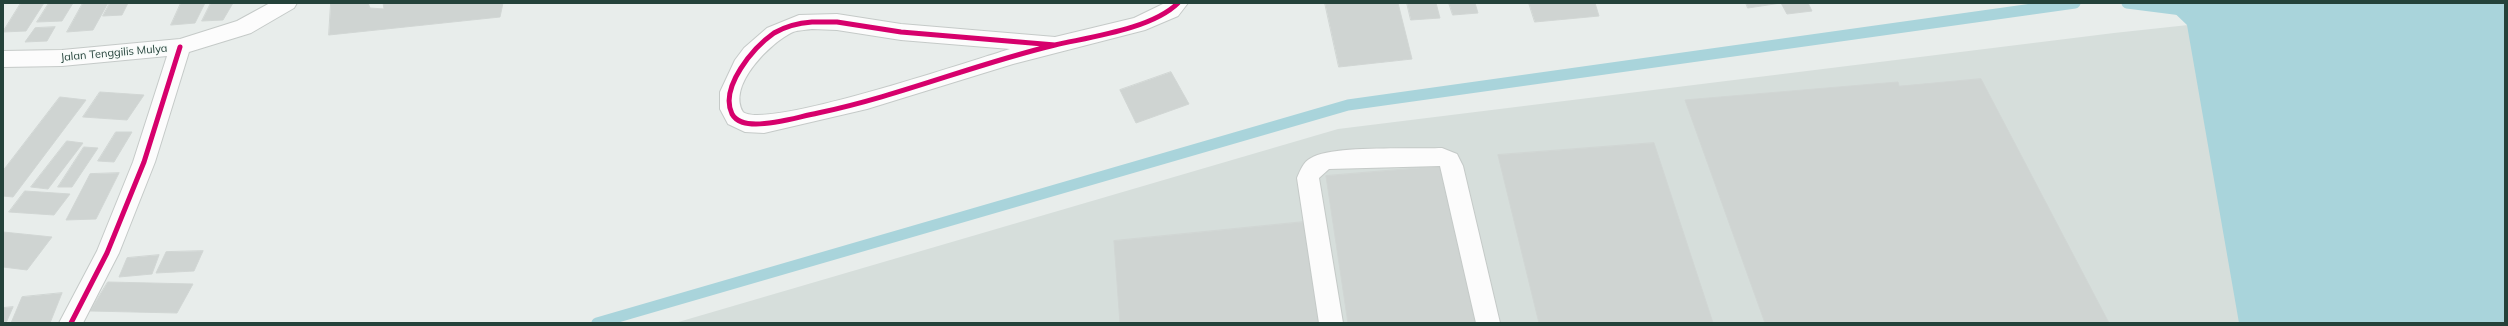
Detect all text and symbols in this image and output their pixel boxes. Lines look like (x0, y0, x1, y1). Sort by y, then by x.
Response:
street label: Jalan Tenggilis Mulya (60, 42, 168, 64)

